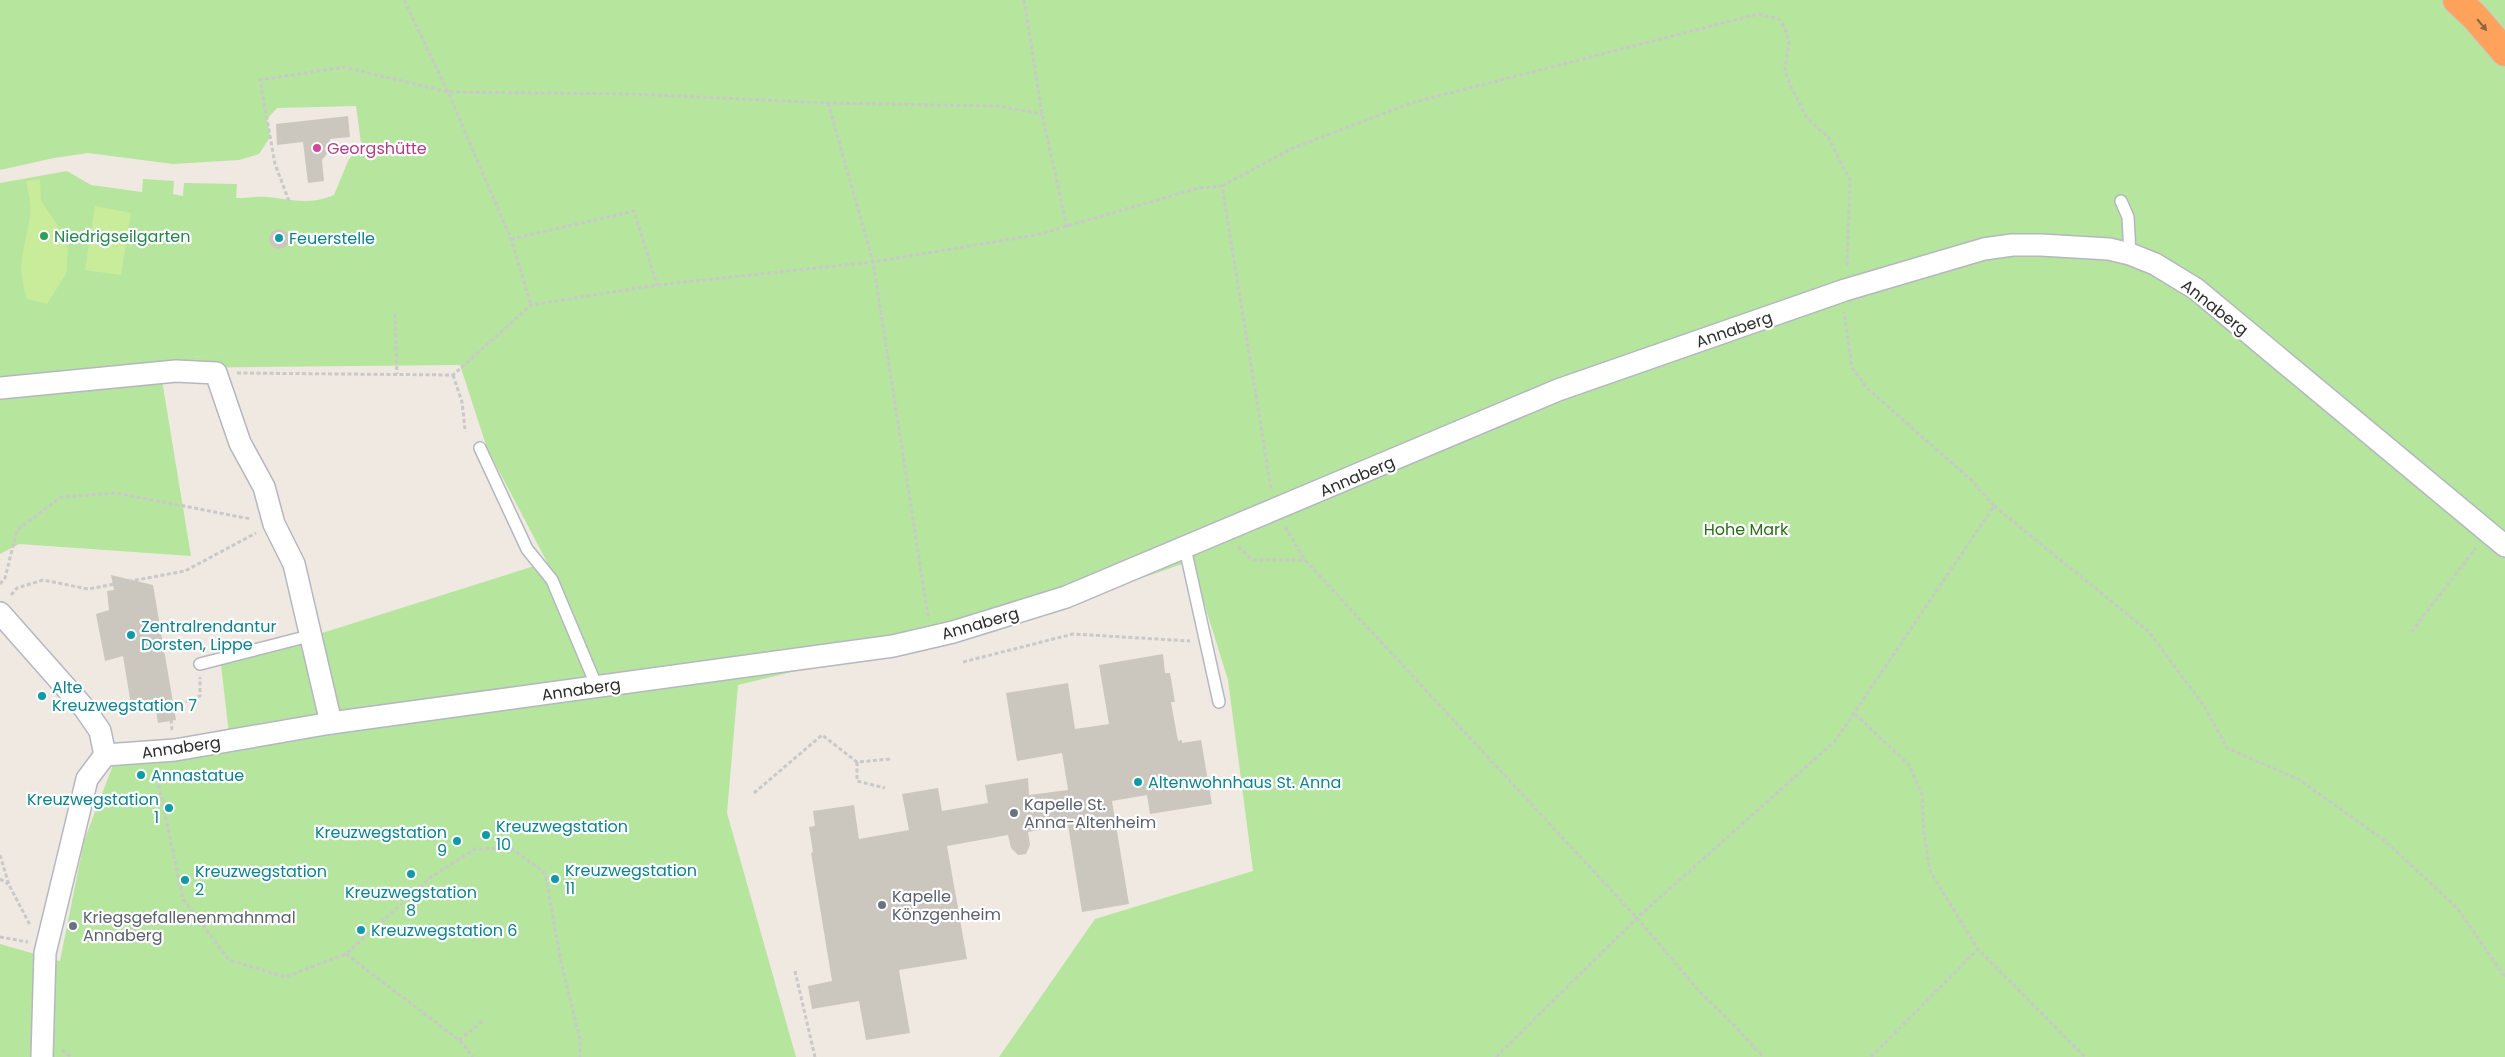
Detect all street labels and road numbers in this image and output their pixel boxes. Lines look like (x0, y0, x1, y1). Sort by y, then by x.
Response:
street label: Annaberg (2176, 274, 2253, 341)
street label: Annaberg (1693, 306, 1776, 353)
street label: Annaberg (1316, 450, 1398, 503)
street label: Annaberg (939, 601, 1022, 646)
street label: Annaberg (540, 673, 622, 706)
street label: Annaberg (140, 731, 222, 764)

